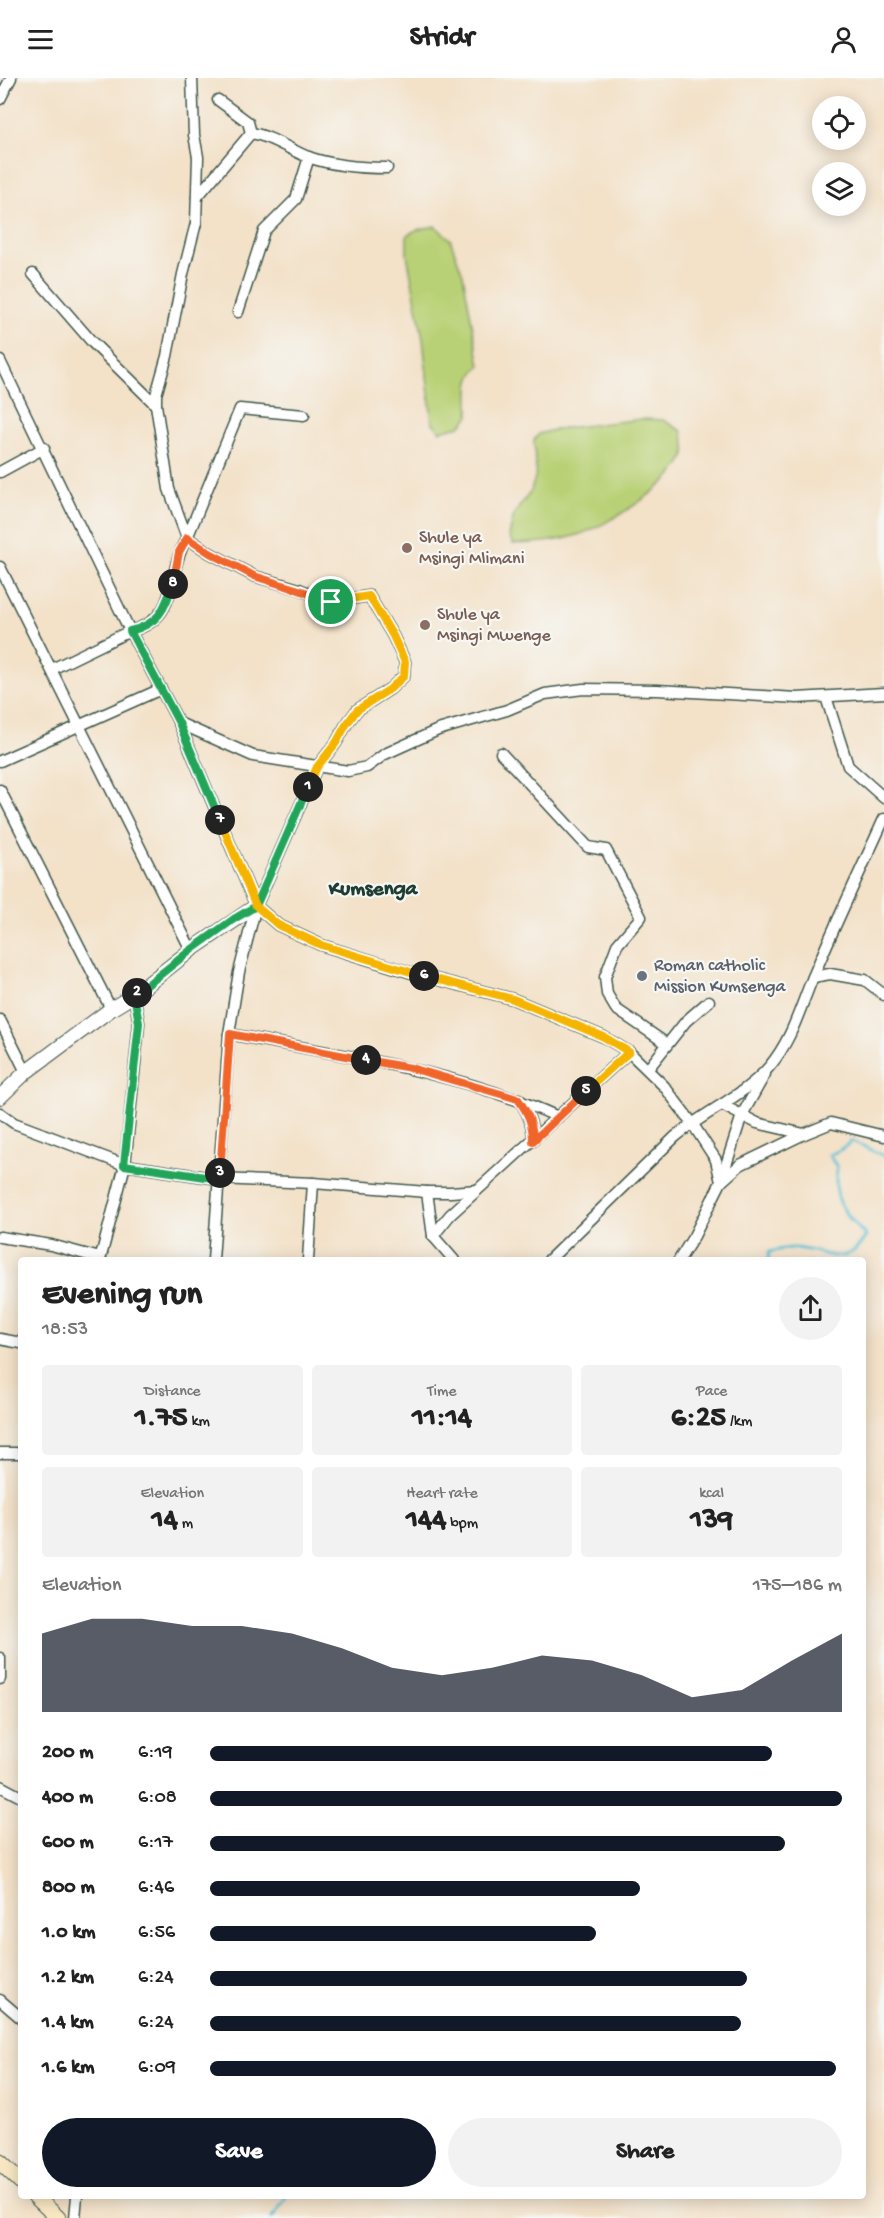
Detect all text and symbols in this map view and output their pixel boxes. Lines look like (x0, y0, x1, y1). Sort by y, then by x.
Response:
icon: menu (24, 23, 57, 56)
text: Stridr (410, 23, 474, 55)
icon: person (827, 23, 860, 56)
map controls (812, 96, 866, 216)
button: locate (812, 96, 866, 150)
button: layers (812, 162, 866, 216)
place label: Shule ya Msingi Mlimani (419, 528, 525, 570)
marker: Shule ya Msingi Mlimani (400, 541, 414, 555)
pin: 8 (158, 569, 188, 599)
text: 8 (169, 574, 177, 593)
pin (305, 576, 356, 627)
icon: arrive (314, 585, 347, 618)
place label: Shule ya Msingi Mwenge (437, 605, 551, 647)
marker: Shule ya Msingi Mwenge (418, 618, 432, 632)
pin: 1 (293, 772, 323, 802)
text: 1 (305, 777, 311, 796)
pin: 7 (205, 805, 235, 835)
text: 7 (216, 810, 224, 829)
district label: Kumsenga (328, 878, 419, 903)
place label: Roman catholic Mission Kumsenga (654, 956, 787, 998)
pin: 6 (409, 961, 439, 991)
text: 6 (420, 966, 428, 985)
marker: Roman catholic Mission Kumsenga (635, 969, 649, 983)
pin: 2 (122, 978, 152, 1008)
text: 2 (133, 983, 141, 1002)
pin: 4 (351, 1045, 381, 1075)
text: 4 (362, 1050, 370, 1069)
pin: 5 (571, 1076, 601, 1106)
text: 5 (582, 1081, 590, 1100)
pin: 3 (205, 1158, 235, 1188)
text: 3 (216, 1163, 224, 1182)
text: Evening run (42, 1277, 202, 1315)
button: share (779, 1277, 842, 1340)
text: 18:53 (42, 1319, 88, 1342)
text: Distance (144, 1383, 201, 1402)
text: Time (427, 1383, 457, 1402)
text: Pace (696, 1383, 727, 1402)
text: 1.75 (135, 1402, 188, 1437)
text: 11:14 (412, 1402, 472, 1437)
text: 6:25 (671, 1402, 726, 1437)
text: km (188, 1413, 210, 1432)
text: /km (726, 1413, 752, 1432)
text: Elevation (141, 1485, 204, 1504)
text: Heart rate (406, 1485, 478, 1504)
text: kcal (699, 1485, 724, 1504)
text: 14 (152, 1504, 178, 1539)
text: 144 (406, 1504, 447, 1539)
text: 139 (690, 1504, 733, 1539)
text: m (178, 1515, 193, 1534)
text: bpm (447, 1515, 478, 1534)
text: Elevation (42, 1575, 122, 1598)
text: 175–186 m (753, 1575, 842, 1598)
text: 200 m (42, 1742, 93, 1765)
text: 6:19 (138, 1742, 173, 1765)
text: 400 m (42, 1787, 93, 1810)
text: 6:08 (138, 1787, 177, 1810)
text: 600 m (42, 1832, 94, 1855)
text: 6:17 (138, 1832, 173, 1855)
text: 800 m (42, 1877, 95, 1900)
text: 6:46 (138, 1877, 174, 1900)
text: 1.0 km (42, 1922, 96, 1945)
text: 6:56 (138, 1922, 175, 1945)
text: 1.2 km (42, 1967, 94, 1990)
text: 6:24 (138, 1967, 174, 1990)
text: 1.4 km (42, 2012, 94, 2035)
text: 6:24 (138, 2012, 174, 2035)
text: 1.6 km (42, 2057, 94, 2080)
text: 6:09 (138, 2057, 176, 2080)
button: Save (42, 2118, 436, 2187)
button: Share (448, 2118, 842, 2187)

